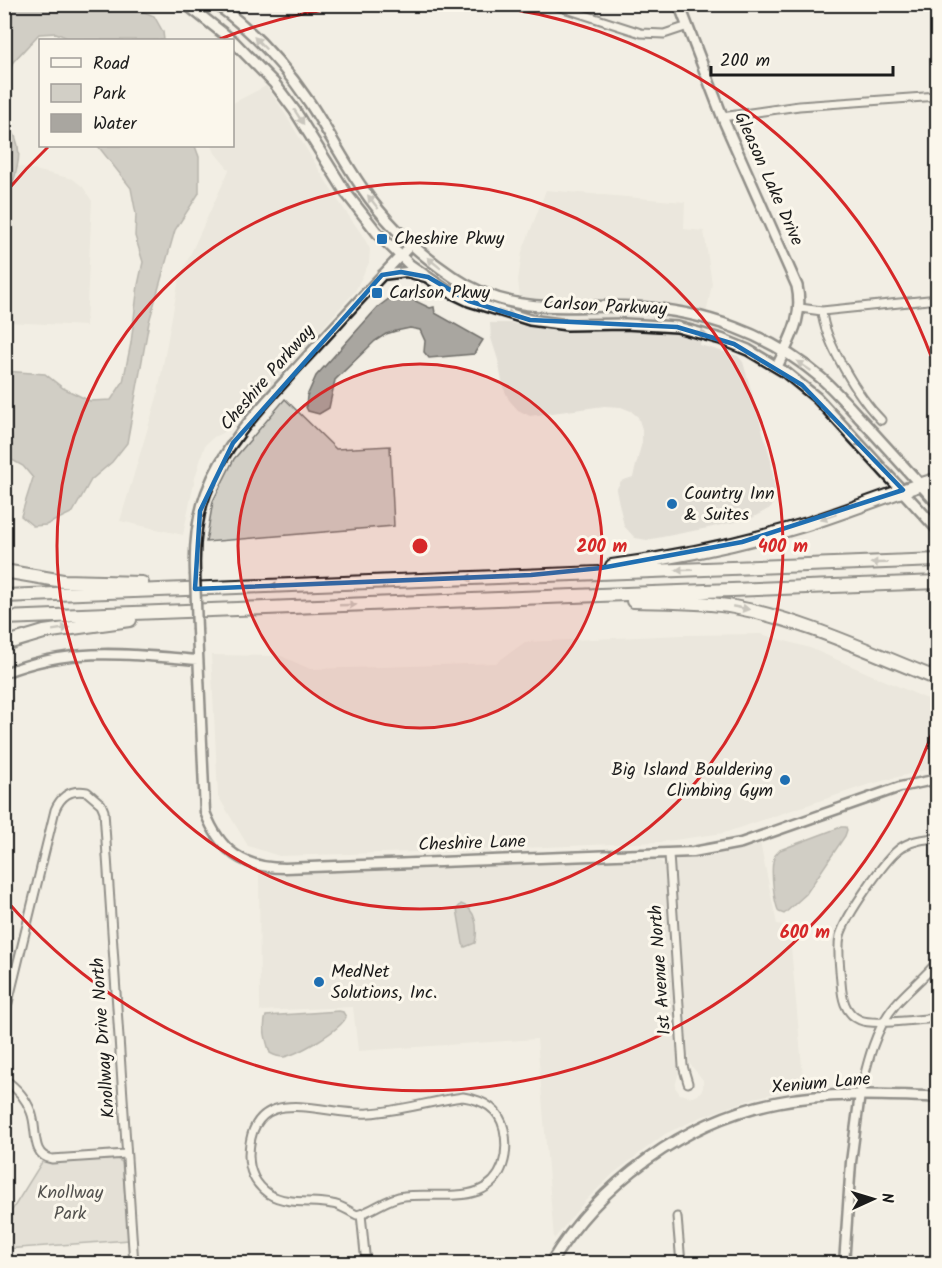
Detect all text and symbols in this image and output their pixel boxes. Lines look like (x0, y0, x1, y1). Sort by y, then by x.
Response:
one-way arrow (253, 36, 267, 51)
legend (39, 39, 234, 147)
scale bar (711, 39, 892, 77)
text: 200 m (720, 47, 770, 76)
text: Road (93, 50, 130, 79)
text: Park (93, 80, 126, 109)
street label: Gleason Lake Drive (725, 107, 811, 251)
one-way arrow (294, 109, 305, 125)
text: Water (93, 110, 138, 139)
one-way arrow (367, 194, 379, 209)
place label: Cheshire Pkwy (394, 225, 505, 254)
marker: Cheshire Pkwy (375, 232, 389, 246)
one-way arrow (426, 256, 442, 269)
place label: Carlson Pkwy (389, 279, 491, 308)
marker: Carlson Pkwy (370, 286, 384, 300)
street label: Carlson Parkway (542, 289, 668, 325)
one-way arrow (497, 309, 515, 319)
street label: Cheshire Parkway (213, 318, 323, 438)
one-way arrow (690, 329, 708, 338)
one-way arrow (796, 360, 812, 371)
one-way arrow (850, 433, 863, 448)
place label: Country Inn & Suites (684, 480, 775, 530)
marker: Country Inn & Suites (665, 497, 679, 511)
one-way arrow (819, 513, 837, 522)
text: 200 m (577, 533, 628, 562)
text: 400 m (758, 533, 808, 562)
centre of rings (410, 536, 430, 556)
one-way arrow (870, 558, 889, 567)
one-way arrow (675, 566, 694, 575)
one-way arrow (463, 574, 482, 583)
one-way arrow (268, 582, 287, 591)
one-way arrow (339, 600, 358, 609)
one-way arrow (732, 604, 751, 613)
one-way arrow (52, 625, 71, 634)
place label: Big Island Bouldering Climbing Gym (611, 756, 773, 806)
marker: Big Island Bouldering Climbing Gym (778, 773, 792, 787)
street label: Cheshire Lane (418, 828, 526, 860)
street label: 1st Avenue North (642, 904, 680, 1036)
text: 600 m (780, 919, 830, 948)
street label: Knollway Drive North (84, 957, 124, 1119)
place label: MedNet Solutions, Inc. (331, 958, 437, 1008)
marker: MedNet Solutions, Inc. (312, 975, 326, 989)
street label: Xenium Lane (770, 1065, 872, 1103)
north arrow (843, 1169, 903, 1229)
park label: Knollway Park (37, 1179, 104, 1229)
text: N (874, 1192, 899, 1204)

